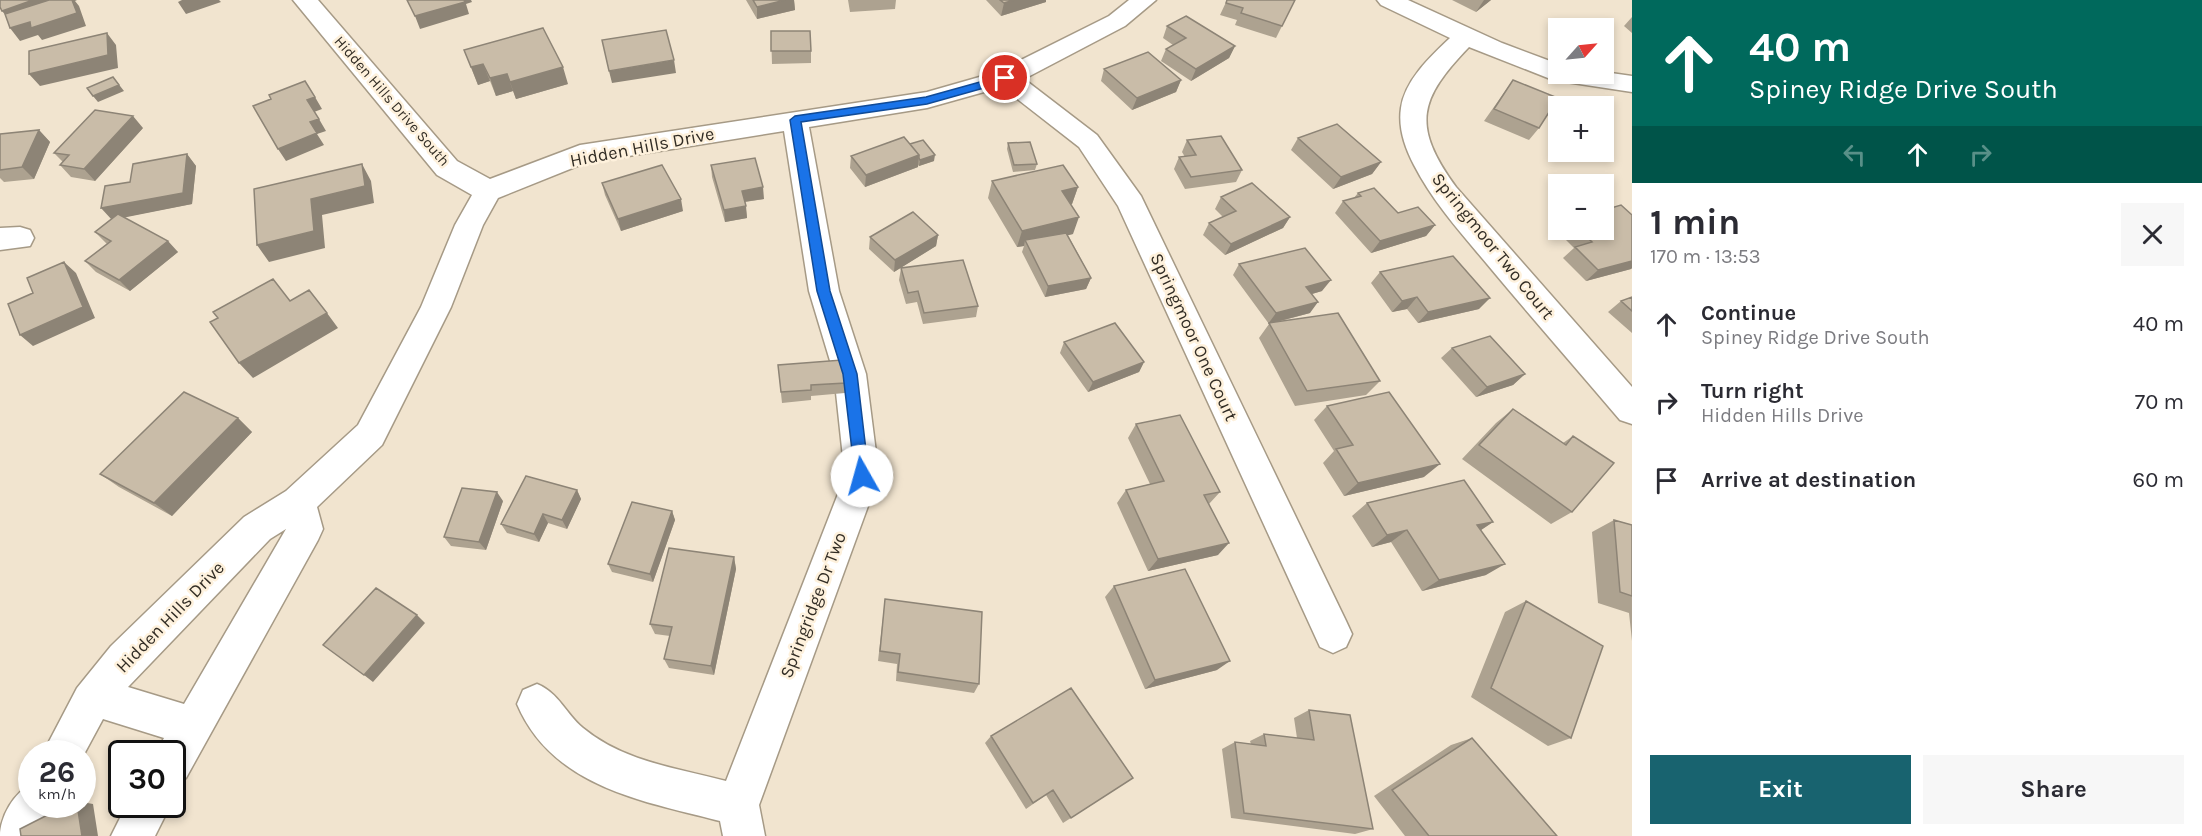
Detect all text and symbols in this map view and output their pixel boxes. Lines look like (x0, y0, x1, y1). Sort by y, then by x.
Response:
north arrow (1548, 18, 1614, 84)
map controls (1548, 18, 1614, 240)
text: 40 m (1749, 22, 1851, 72)
icon: ahead (1650, 24, 1728, 102)
street label: Hidden Hills Drive South (331, 32, 453, 170)
pin (979, 52, 1030, 103)
icon: arrive (988, 61, 1021, 94)
text: Spiney Ridge Drive South (1749, 73, 2058, 105)
button: + (1548, 96, 1614, 162)
street label: Hidden Hills Drive (568, 122, 716, 172)
icon: left (1838, 138, 1871, 171)
icon: ahead (1901, 138, 1934, 171)
icon: right (1964, 138, 1997, 171)
street label: Springmoor Two Court (1427, 168, 1559, 324)
button: − (1548, 174, 1614, 240)
text: 1 min (1650, 201, 1740, 243)
button: close (2121, 203, 2184, 266)
text: 170 m · 13:53 (1650, 245, 1761, 268)
street label: Springmoor One Court (1145, 250, 1243, 425)
text: Continue (1701, 300, 1796, 326)
icon: ahead (1650, 308, 1683, 341)
text: 40 m (2133, 311, 2184, 337)
text: Spiney Ridge Drive South (1701, 326, 1930, 349)
text: Turn right (1701, 378, 1804, 404)
icon: right (1650, 386, 1683, 419)
text: 70 m (2135, 389, 2184, 415)
text: Hidden Hills Drive (1701, 404, 1864, 427)
position arrow (830, 444, 894, 508)
icon: arrive (1650, 464, 1683, 497)
text: Arrive at destination (1701, 467, 1916, 493)
text: 60 m (2133, 467, 2184, 493)
street label: Springridge Dr Two (775, 529, 851, 681)
street label: Hidden Hills Drive (111, 557, 229, 677)
speed limit sign: 30 (108, 740, 186, 818)
text: 26 (39, 754, 75, 790)
button: Exit (1650, 755, 1911, 824)
button: Share (1923, 755, 2184, 824)
text: km/h (38, 785, 76, 803)

